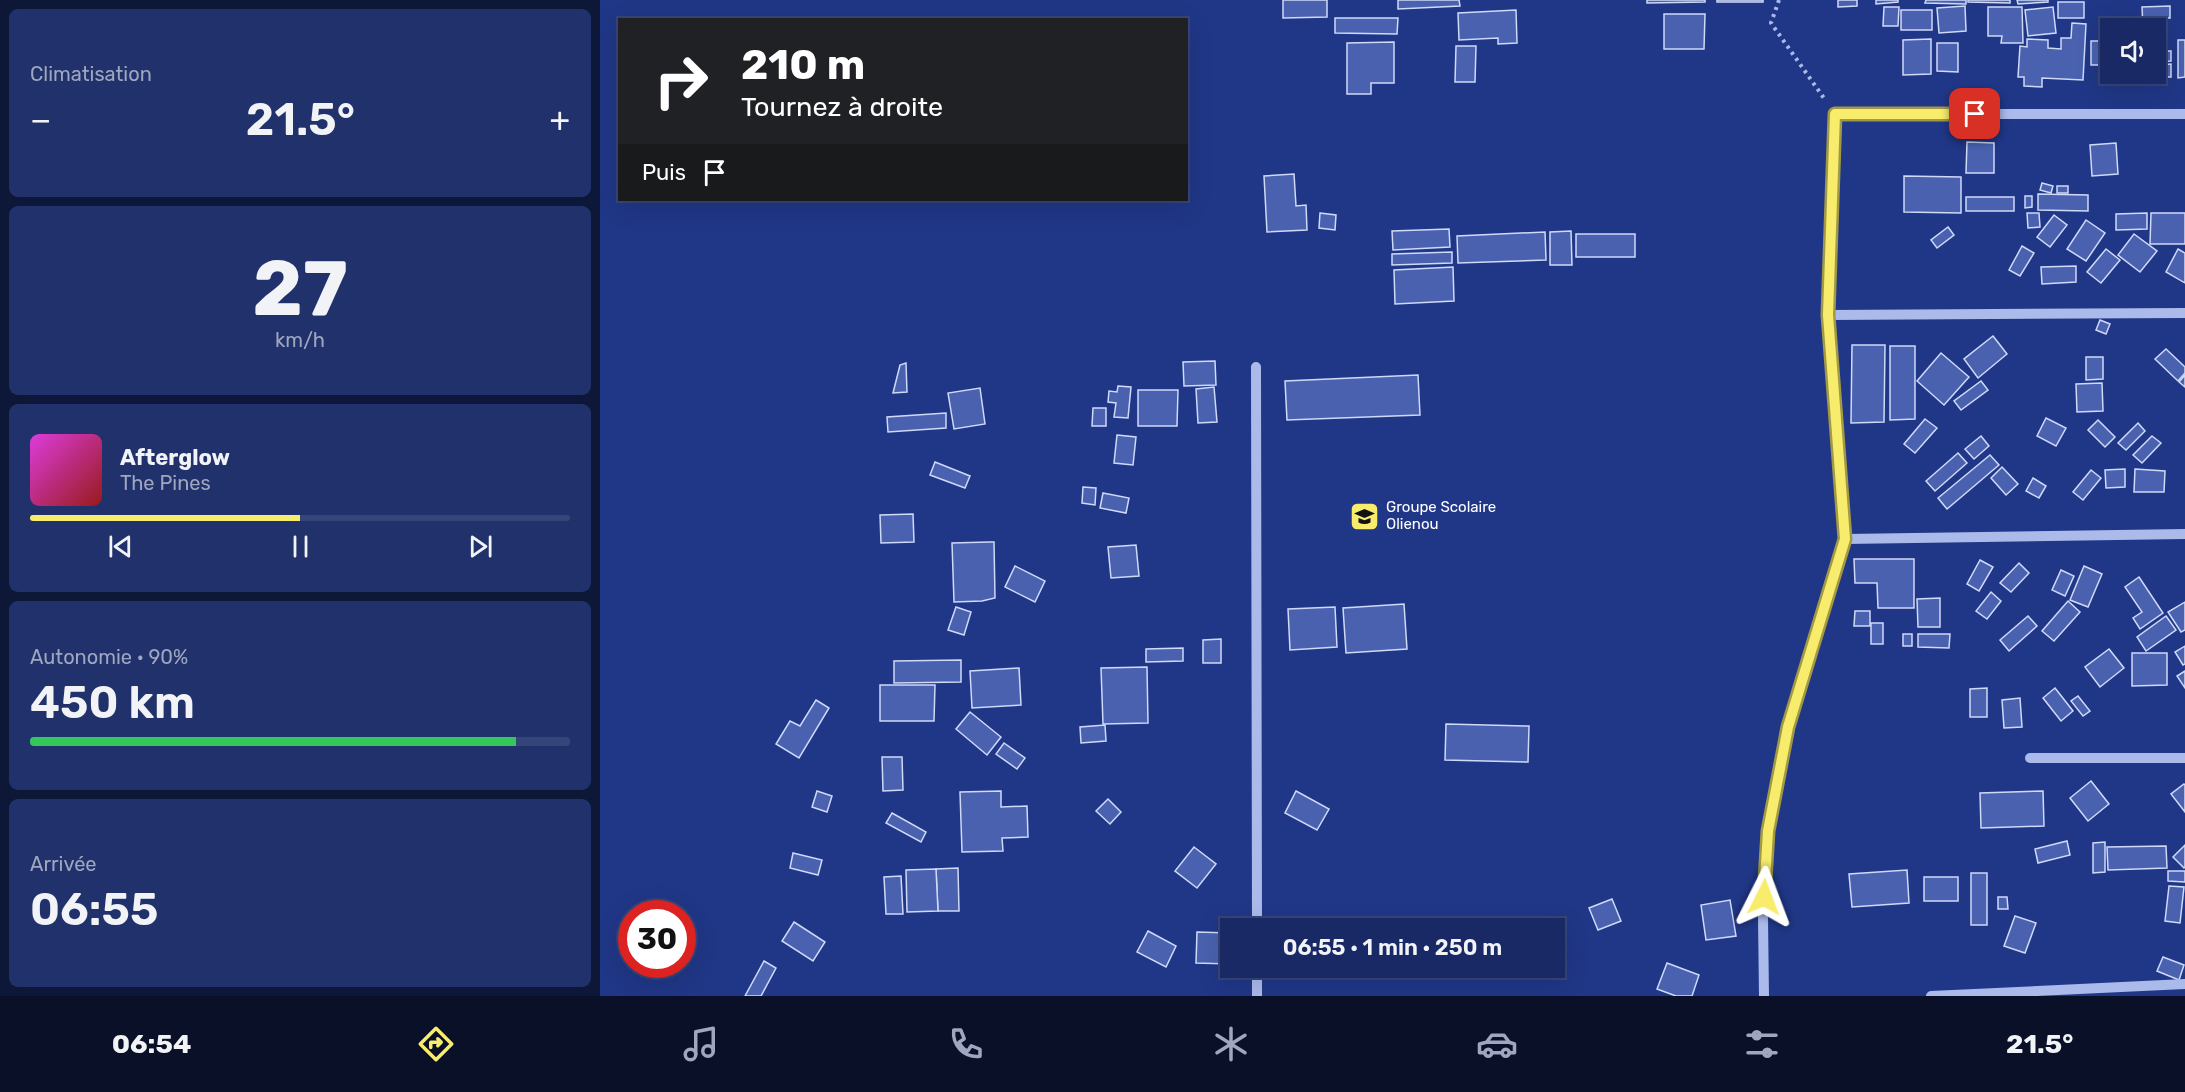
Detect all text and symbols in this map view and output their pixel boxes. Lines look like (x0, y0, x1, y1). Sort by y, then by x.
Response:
map controls (2100, 18, 2166, 84)
button: sound (2100, 18, 2166, 84)
text: 210 m (741, 40, 865, 90)
icon: right (642, 42, 720, 120)
text: Climatisation (30, 62, 152, 86)
pin (1949, 88, 2000, 139)
text: Tournez à droite (741, 91, 943, 123)
text: 21.5° (246, 93, 355, 146)
icon: arrive (1958, 97, 1991, 130)
text: − (30, 100, 51, 139)
text: + (549, 100, 570, 139)
icon: arrive (698, 156, 731, 189)
text: Puis (642, 159, 686, 186)
text: 27 (252, 242, 348, 335)
text: km/h (275, 328, 325, 352)
text: Afterglow (120, 444, 230, 471)
text: The Pines (120, 471, 211, 495)
place label: Groupe Scolaire Olienou (1386, 498, 1496, 533)
school or university icon: Groupe Scolaire Olienou (1349, 500, 1381, 532)
icon: previous (104, 530, 137, 563)
icon: pause (284, 530, 317, 563)
icon: next (464, 530, 497, 563)
text: Autonomie · 90% (30, 645, 188, 669)
text: 450 km (30, 676, 195, 729)
text: Arrivée (30, 852, 97, 876)
position arrow (1732, 865, 1796, 929)
text: 06:55 (30, 883, 158, 936)
speed limit sign: 30 (618, 900, 696, 978)
text: 06:55 · 1 min · 250 m (1283, 934, 1502, 961)
icon: directions (415, 1023, 457, 1065)
icon: music (680, 1023, 722, 1065)
icon: phone (945, 1023, 987, 1065)
icon: climate (1210, 1023, 1252, 1065)
icon: car (1476, 1023, 1518, 1065)
icon: filters (1741, 1023, 1783, 1065)
text: 06:54 (112, 1028, 191, 1060)
text: 21.5° (2006, 1028, 2073, 1060)

